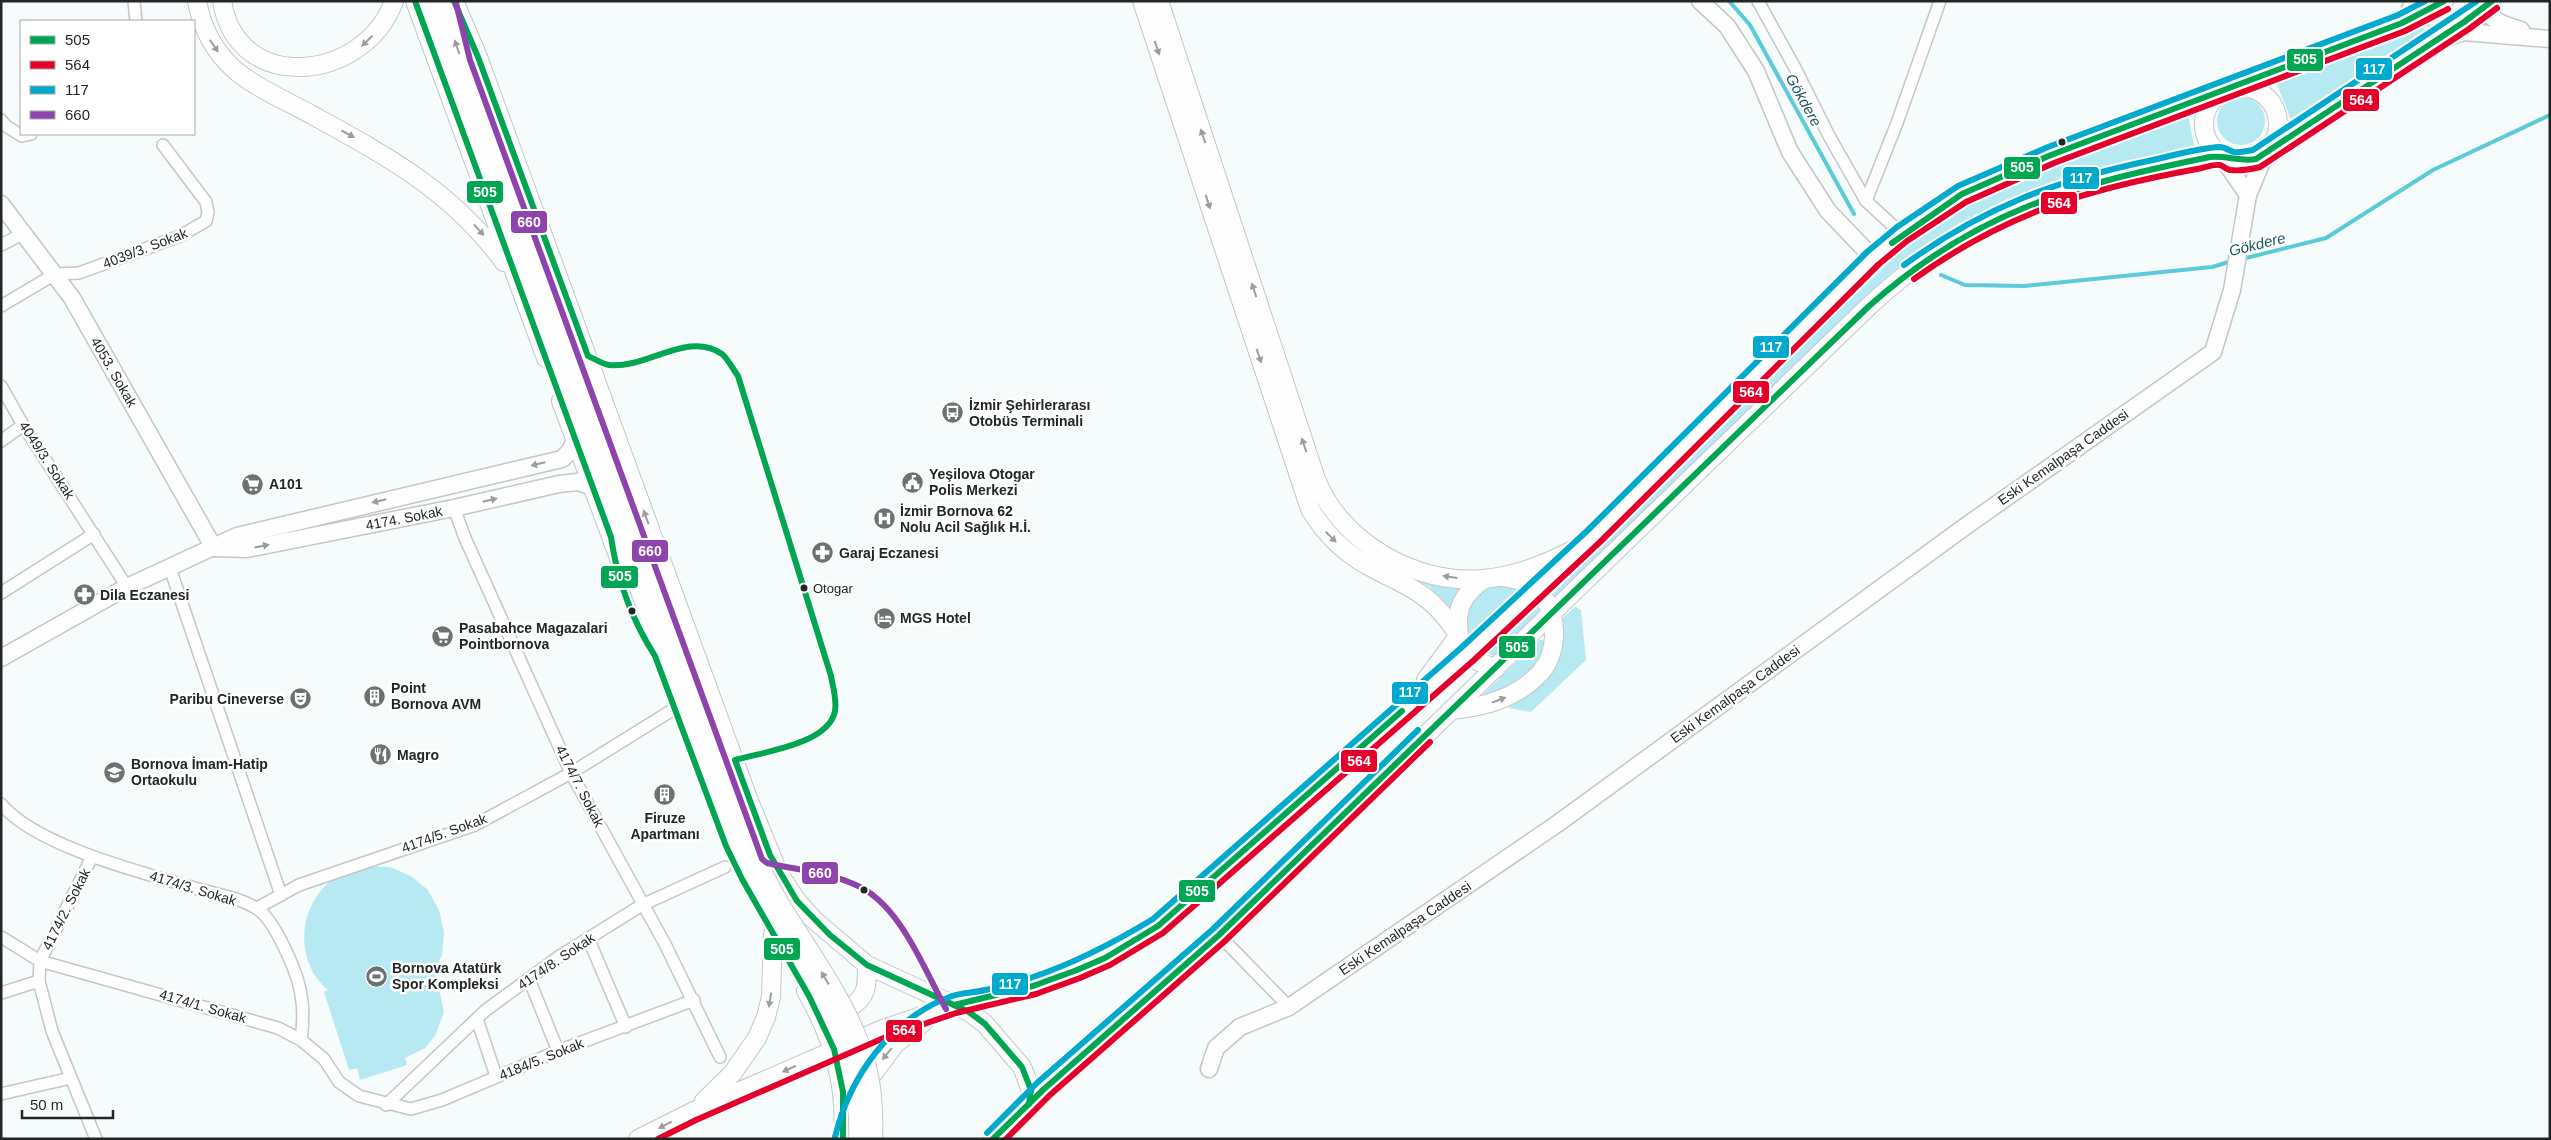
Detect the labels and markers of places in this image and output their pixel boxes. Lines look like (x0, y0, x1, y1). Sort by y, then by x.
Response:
unlabelled marker (2057, 137, 2067, 147)
place label: İzmir Şehirlerarası Otobüs Terminali (969, 397, 1090, 429)
bus stop icon: İzmir Şehirlerarası Otobüs Terminali (941, 401, 965, 425)
place label: Yeşilova Otogar Polis Merkezi (929, 466, 1035, 498)
public building icon: Yeşilova Otogar Polis Merkezi (901, 470, 925, 494)
supermarket icon: A101 (241, 472, 265, 496)
place label: A101 (269, 476, 303, 492)
place label: İzmir Bornova 62 Nolu Acil Sağlık H.İ. (900, 503, 1031, 535)
hospital icon: İzmir Bornova 62 Nolu Acil Sağlık H.İ. (872, 507, 896, 531)
pharmacy icon: Garaj Eczanesi (811, 541, 835, 565)
place label: Garaj Eczanesi (839, 545, 939, 561)
place label: Otogar (813, 581, 853, 596)
pharmacy icon: Dila Eczanesi (72, 583, 96, 607)
marker: Otogar (799, 583, 809, 593)
place label: Dila Eczanesi (100, 587, 190, 603)
unlabelled marker (627, 606, 637, 616)
hotel icon: MGS Hotel (872, 606, 896, 630)
place label: MGS Hotel (900, 610, 971, 626)
place label: Pasabahce Magazalari Pointbornova (459, 620, 608, 652)
supermarket icon: Pasabahce Magazalari Pointbornova (431, 624, 455, 648)
place label: Point Bornova AVM (391, 680, 481, 712)
building icon: Point Bornova AVM (363, 684, 387, 708)
theatre icon: Paribu Cineverse (288, 687, 312, 711)
place label: Paribu Cineverse (170, 691, 284, 707)
restaurant icon: Magro (369, 743, 393, 767)
place label: Magro (397, 747, 439, 763)
place label: Bornova İmam-Hatip Ortaokulu (131, 756, 268, 788)
school or university icon: Bornova İmam-Hatip Ortaokulu (103, 760, 127, 784)
building icon: Firuze Apartmanı (653, 783, 677, 807)
place label: Firuze Apartmanı (630, 810, 700, 842)
unlabelled marker (859, 885, 869, 895)
place label: Bornova Atatürk Spor Kompleksi (392, 960, 501, 992)
sports icon: Bornova Atatürk Spor Kompleksi (364, 964, 388, 988)

